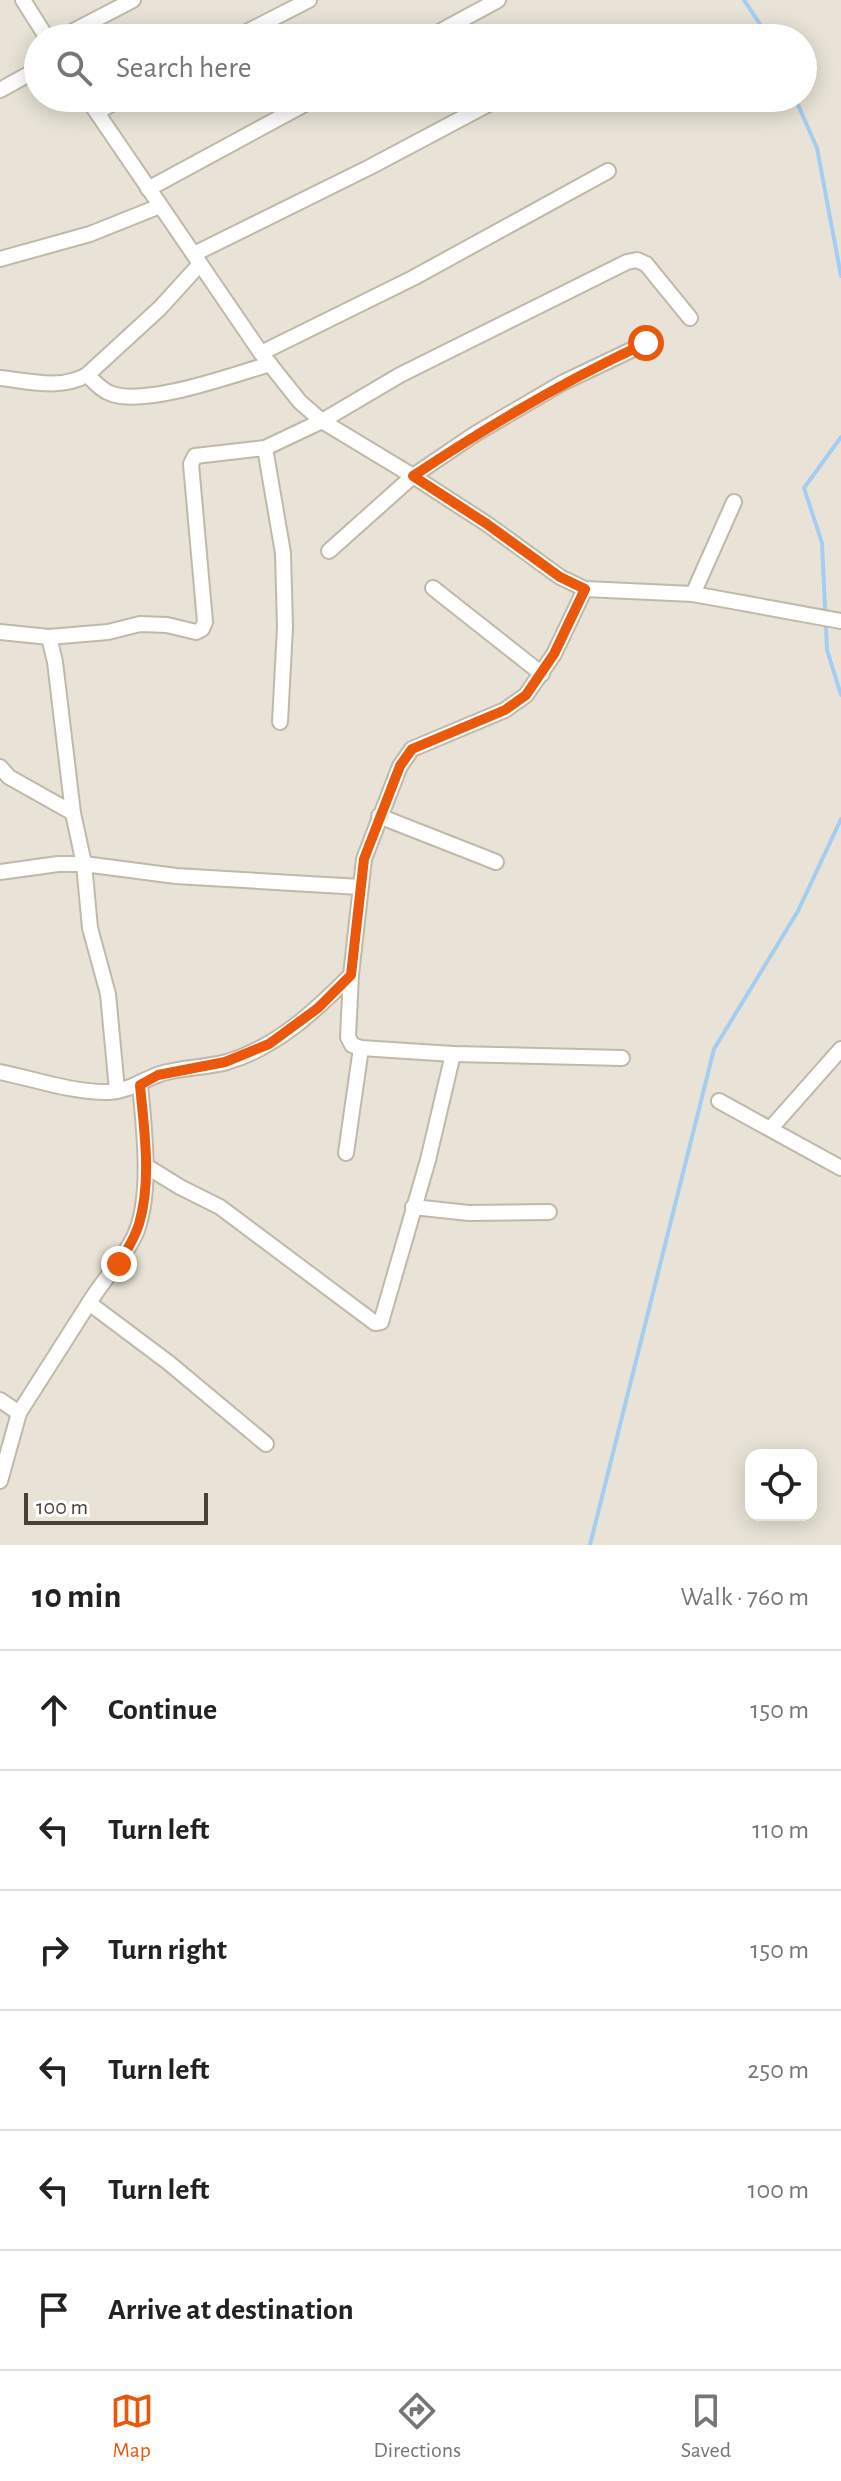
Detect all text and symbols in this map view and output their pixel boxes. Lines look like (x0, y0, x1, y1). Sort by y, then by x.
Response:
search box (24, 24, 817, 112)
icon: search (52, 46, 96, 90)
text: Search here (116, 53, 252, 83)
route start (628, 325, 664, 361)
route end (101, 1246, 137, 1282)
map controls (745, 1449, 817, 1521)
button: locate (745, 1449, 817, 1521)
scale bar (24, 1489, 208, 1525)
text: 100 m (36, 1496, 88, 1518)
text: 10 min (32, 1580, 121, 1614)
text: Walk · 760 m (680, 1584, 809, 1610)
icon: ahead (32, 1688, 76, 1732)
text: Continue (108, 1695, 217, 1725)
text: 150 m (750, 1697, 809, 1723)
icon: left (32, 1808, 76, 1852)
text: Turn left (108, 1815, 209, 1845)
text: 110 m (752, 1817, 809, 1843)
icon: right (32, 1928, 76, 1972)
text: Turn right (108, 1935, 227, 1965)
text: 150 m (750, 1937, 809, 1963)
icon: left (32, 2048, 76, 2092)
text: Turn left (108, 2055, 209, 2085)
text: 250 m (747, 2057, 809, 2083)
icon: left (32, 2168, 76, 2212)
text: Turn left (108, 2175, 209, 2205)
text: 100 m (748, 2177, 809, 2203)
icon: arrive (32, 2288, 76, 2332)
text: Arrive at destination (108, 2295, 354, 2325)
tab: Map (110, 2389, 154, 2463)
tab: Directions (373, 2389, 461, 2463)
tab: Saved (681, 2389, 731, 2463)

